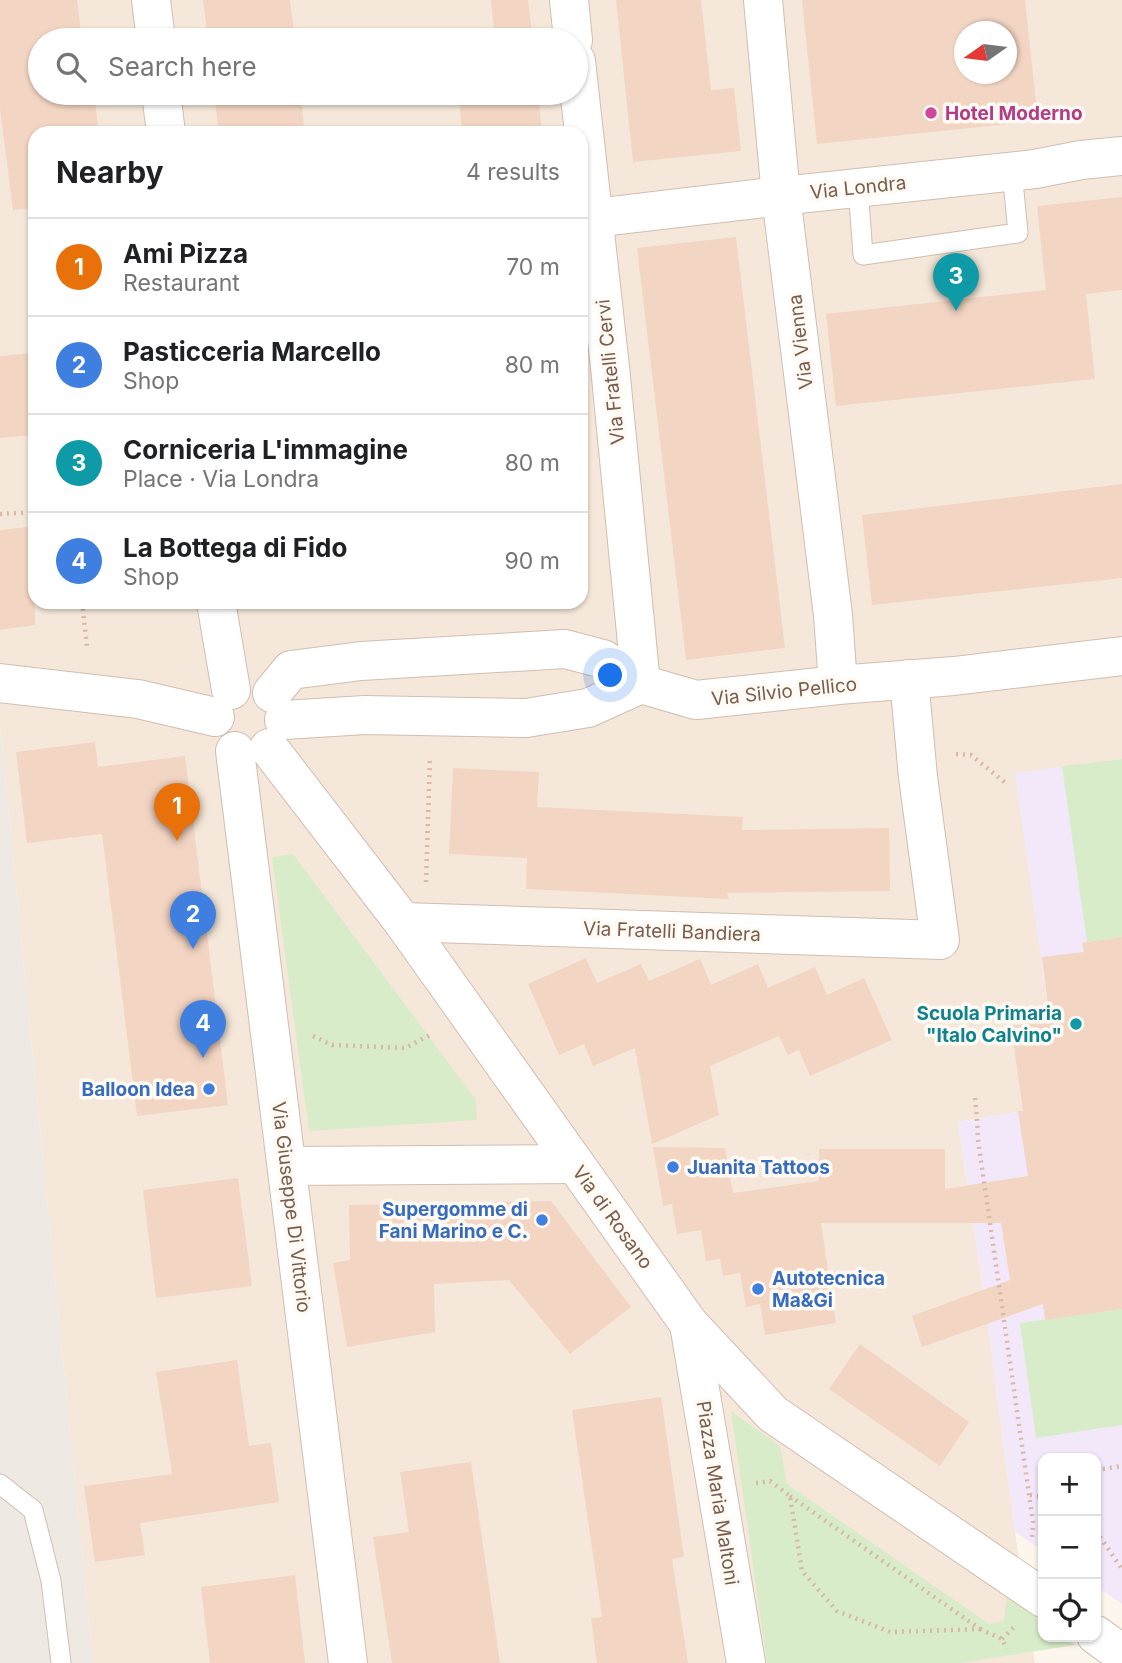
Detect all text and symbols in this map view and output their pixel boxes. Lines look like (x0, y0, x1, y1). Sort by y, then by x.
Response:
north arrow (954, 21, 1017, 84)
search box (28, 28, 588, 105)
icon: search (52, 48, 90, 86)
text: Search here (108, 51, 257, 82)
place label: Hotel Moderno (945, 102, 1083, 125)
marker: Hotel Moderno (923, 105, 939, 121)
text: Nearby (56, 154, 164, 190)
text: 4 results (466, 158, 560, 186)
street label: Via Londra (809, 171, 907, 204)
text: Ami Pizza (123, 238, 248, 269)
text: 1 (74, 253, 84, 281)
text: 70 m (506, 253, 560, 281)
pin: 3 (933, 253, 979, 311)
text: Restaurant (123, 269, 240, 297)
street label: Via Vienna (783, 293, 818, 391)
street label: Via Fratelli Cervi (591, 298, 630, 446)
text: Pasticceria Marcello (123, 336, 381, 367)
text: 2 (72, 351, 86, 379)
text: 80 m (505, 351, 560, 379)
text: Shop (123, 367, 179, 395)
text: Corniceria L'immagine (123, 434, 408, 465)
text: 3 (72, 449, 86, 477)
text: 80 m (505, 449, 560, 477)
text: Place · Via Londra (123, 465, 319, 493)
text: La Bottega di Fido (123, 532, 347, 563)
text: 4 (71, 547, 87, 575)
text: 90 m (505, 547, 560, 575)
text: Shop (123, 563, 179, 591)
your location (593, 658, 627, 692)
street label: Via Silvio Pellico (710, 672, 858, 711)
pin: 1 (154, 783, 200, 841)
pin: 2 (170, 891, 216, 949)
street label: Via Fratelli Bandiera (583, 917, 761, 946)
pin: 4 (180, 1000, 226, 1058)
place label: Scuola Primaria "Italo Calvino" (916, 1002, 1062, 1047)
marker: Scuola Primaria "Italo Calvino" (1068, 1016, 1084, 1032)
place label: Balloon Idea (82, 1078, 195, 1101)
marker: Balloon Idea (201, 1081, 217, 1097)
street label: Via Giuseppe Di Vittorio (267, 1100, 316, 1314)
place label: Juanita Tattoos (687, 1156, 830, 1179)
marker: Juanita Tattoos (665, 1159, 681, 1175)
street label: Via di Rosano (567, 1161, 658, 1273)
place label: Supergomme di Fani Marino e C. (379, 1198, 528, 1243)
marker: Supergomme di Fani Marino e C. (534, 1212, 550, 1228)
place label: Autotecnica Ma&Gi (772, 1267, 885, 1312)
marker: Autotecnica Ma&Gi (750, 1281, 766, 1297)
street label: Piazza Maria Maltoni (692, 1399, 743, 1587)
map controls (1038, 1453, 1101, 1642)
button: + (1038, 1453, 1101, 1516)
button: − (1038, 1516, 1101, 1579)
button: locate (1038, 1579, 1101, 1642)

